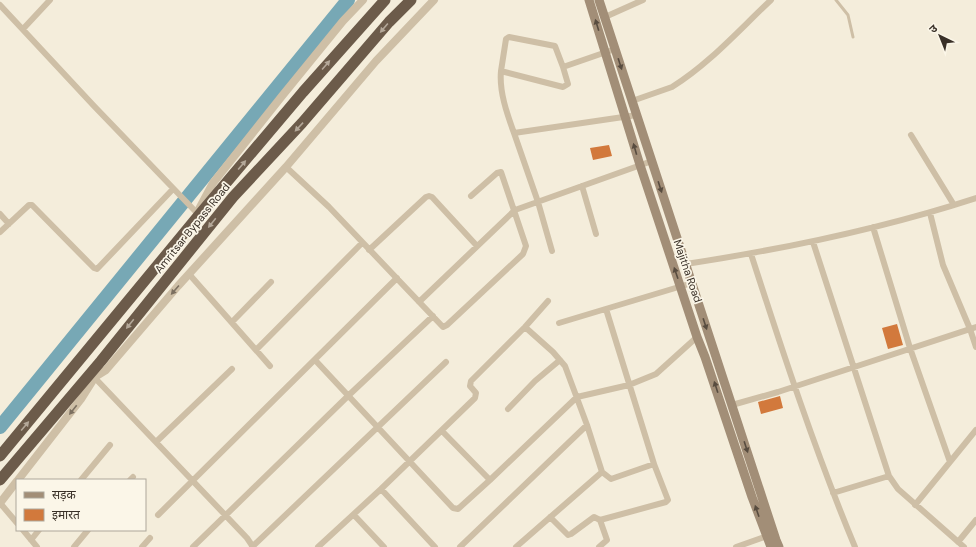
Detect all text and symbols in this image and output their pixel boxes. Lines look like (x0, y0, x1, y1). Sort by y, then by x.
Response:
north arrow (920, 16, 960, 56)
one-way arrow (593, 19, 599, 31)
text: उ (926, 21, 941, 36)
one-way arrow (379, 23, 388, 34)
one-way arrow (617, 58, 623, 70)
one-way arrow (321, 61, 330, 70)
one-way arrow (294, 121, 303, 132)
one-way arrow (632, 143, 638, 155)
one-way arrow (238, 159, 247, 170)
street label: Amritsar Bypass Road (151, 180, 233, 276)
one-way arrow (658, 181, 664, 193)
one-way arrow (207, 218, 216, 229)
street label: Majitha Road (671, 238, 705, 304)
one-way arrow (673, 266, 679, 278)
one-way arrow (170, 285, 179, 295)
one-way arrow (703, 318, 709, 330)
one-way arrow (126, 319, 135, 330)
one-way arrow (712, 381, 718, 393)
one-way arrow (69, 404, 77, 415)
one-way arrow (20, 420, 29, 431)
one-way arrow (743, 442, 749, 454)
legend (16, 479, 146, 531)
text: सड़क (52, 487, 77, 503)
one-way arrow (754, 504, 760, 516)
text: इमारत (52, 507, 81, 523)

